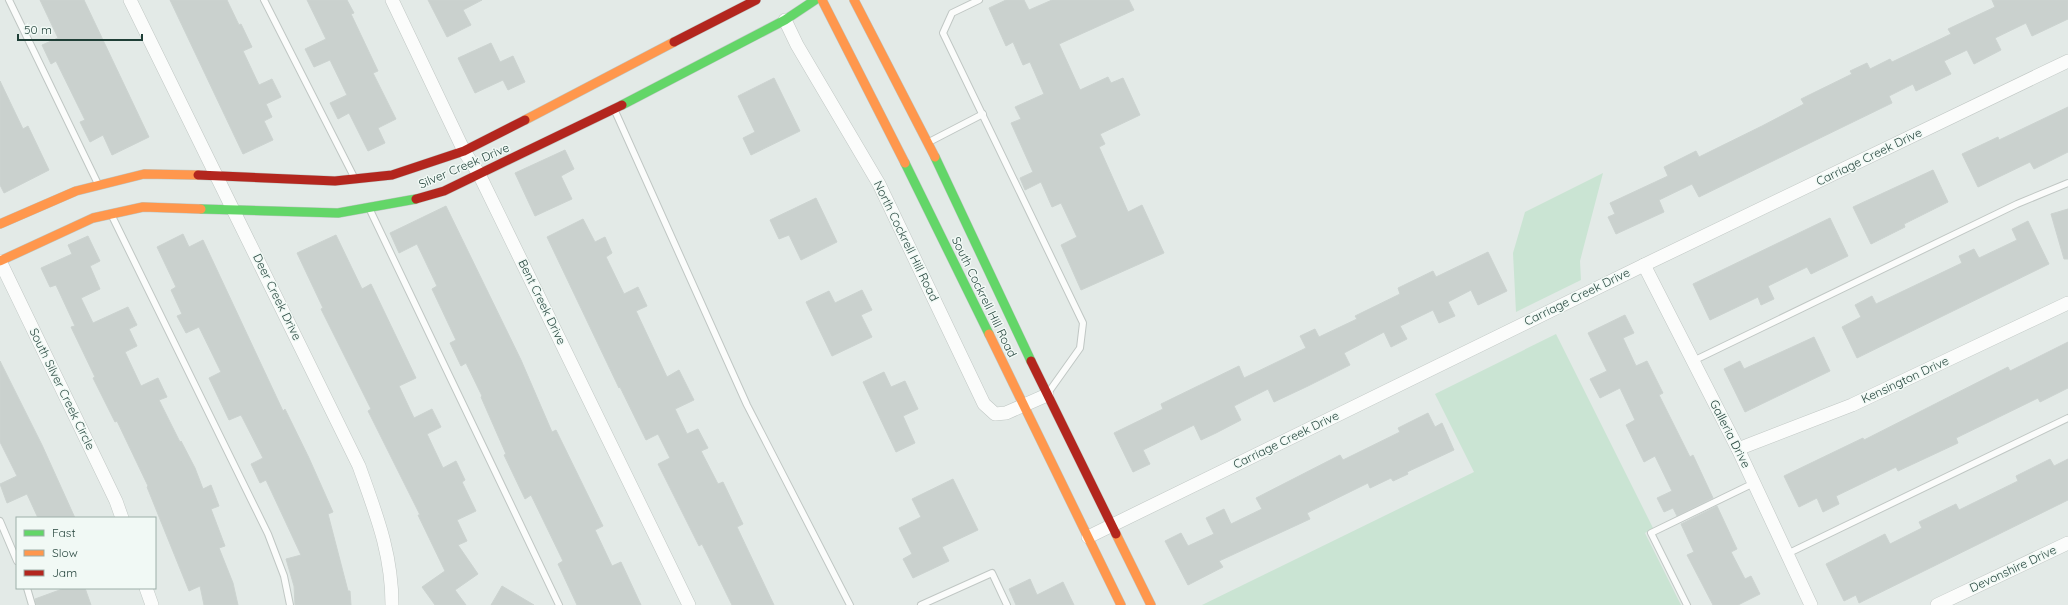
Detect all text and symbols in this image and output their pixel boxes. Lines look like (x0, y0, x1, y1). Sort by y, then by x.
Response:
scale bar (18, 16, 142, 42)
text: 50 m (24, 22, 52, 37)
street label: Carriage Creek Drive (1813, 124, 1924, 189)
street label: Silver Creek Drive (416, 140, 512, 191)
street label: North Cockrell Hill Road (871, 178, 942, 303)
street label: South Cockrell Hill Road (949, 234, 1020, 360)
street label: Deer Creek Drive (250, 251, 305, 343)
street label: Bent Creek Drive (515, 257, 570, 347)
street label: Carriage Creek Drive (1521, 264, 1632, 329)
street label: South Silver Creek Circle (26, 325, 99, 452)
street label: Kensington Drive (1859, 353, 1951, 406)
street label: Galleria Drive (1707, 397, 1754, 471)
street label: Carriage Creek Drive (1230, 407, 1341, 472)
legend (16, 517, 156, 589)
text: Fast (52, 525, 76, 540)
street label: Devonshire Drive (1967, 542, 2059, 595)
text: Slow (52, 545, 78, 560)
text: Jam (52, 565, 77, 580)

